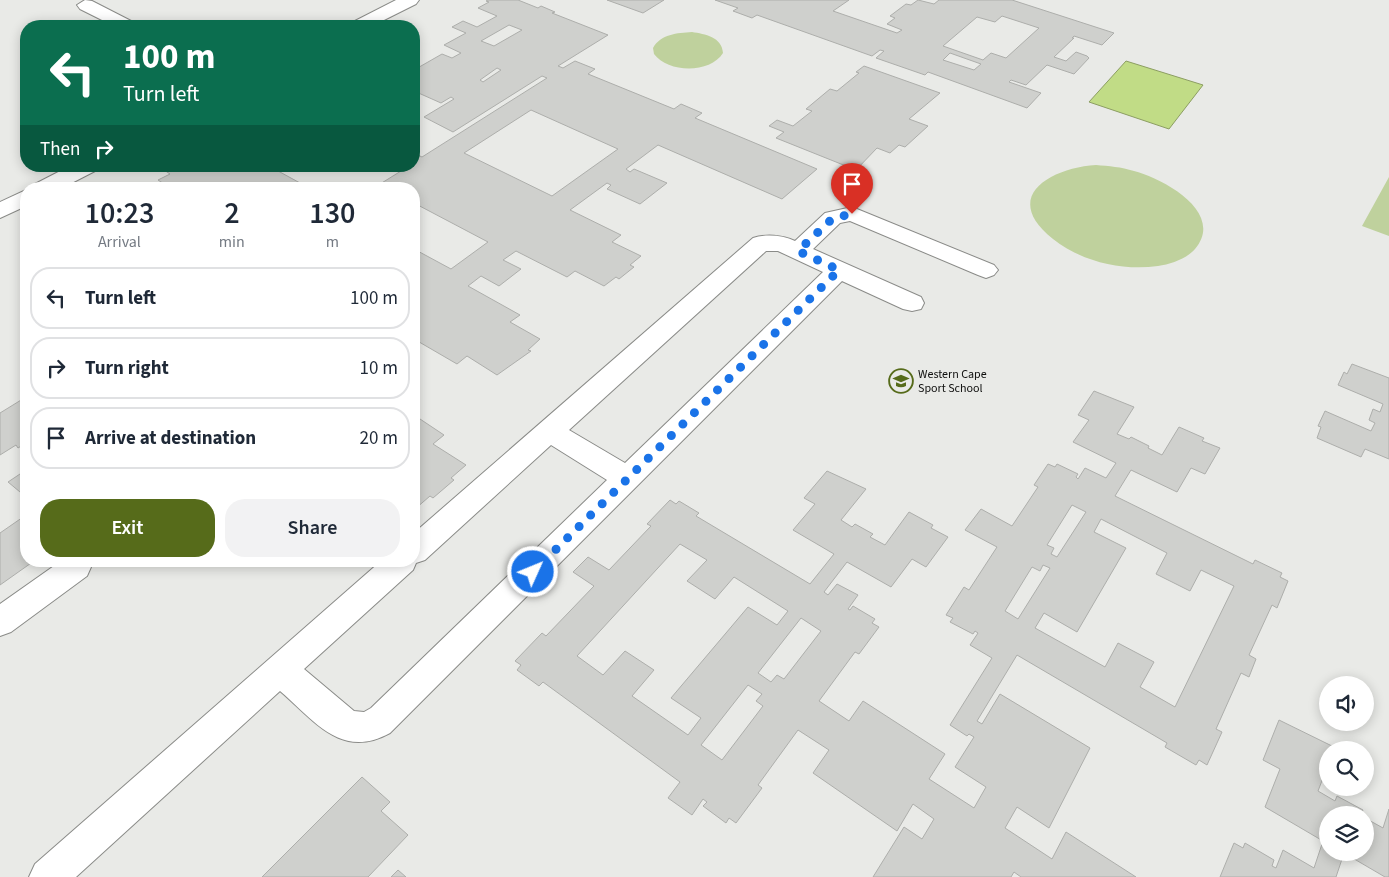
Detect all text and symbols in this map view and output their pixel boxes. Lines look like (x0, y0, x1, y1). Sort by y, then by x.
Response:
text: 100 m (123, 32, 215, 82)
icon: left (40, 40, 105, 105)
text: Turn left (123, 78, 199, 110)
icon: right (90, 135, 118, 163)
text: Then (40, 136, 80, 163)
pin (831, 163, 873, 214)
icon: arrive (838, 170, 866, 198)
text: 10:23 (85, 192, 154, 235)
text: 2 (224, 192, 240, 235)
text: 130 (309, 192, 355, 235)
text: Arrival (98, 231, 141, 253)
text: min (219, 231, 245, 253)
text: m (326, 231, 339, 253)
icon: left (42, 284, 70, 312)
text: Turn left (85, 285, 156, 312)
text: 100 m (350, 285, 398, 312)
icon: right (42, 354, 70, 382)
text: Turn right (85, 355, 169, 382)
text: 10 m (360, 355, 398, 382)
place label: Western Cape Sport School (918, 366, 987, 397)
school or university icon: Western Cape Sport School (888, 368, 914, 394)
icon: arrive (42, 424, 70, 452)
text: Arrive at destination (85, 425, 256, 452)
text: 20 m (360, 425, 398, 452)
button: Exit (40, 499, 215, 557)
button: Share (225, 499, 400, 557)
position arrow (506, 545, 558, 597)
map controls (1319, 676, 1374, 861)
button: sound (1319, 676, 1374, 731)
button: search (1319, 741, 1374, 796)
button: layers (1319, 806, 1374, 861)

